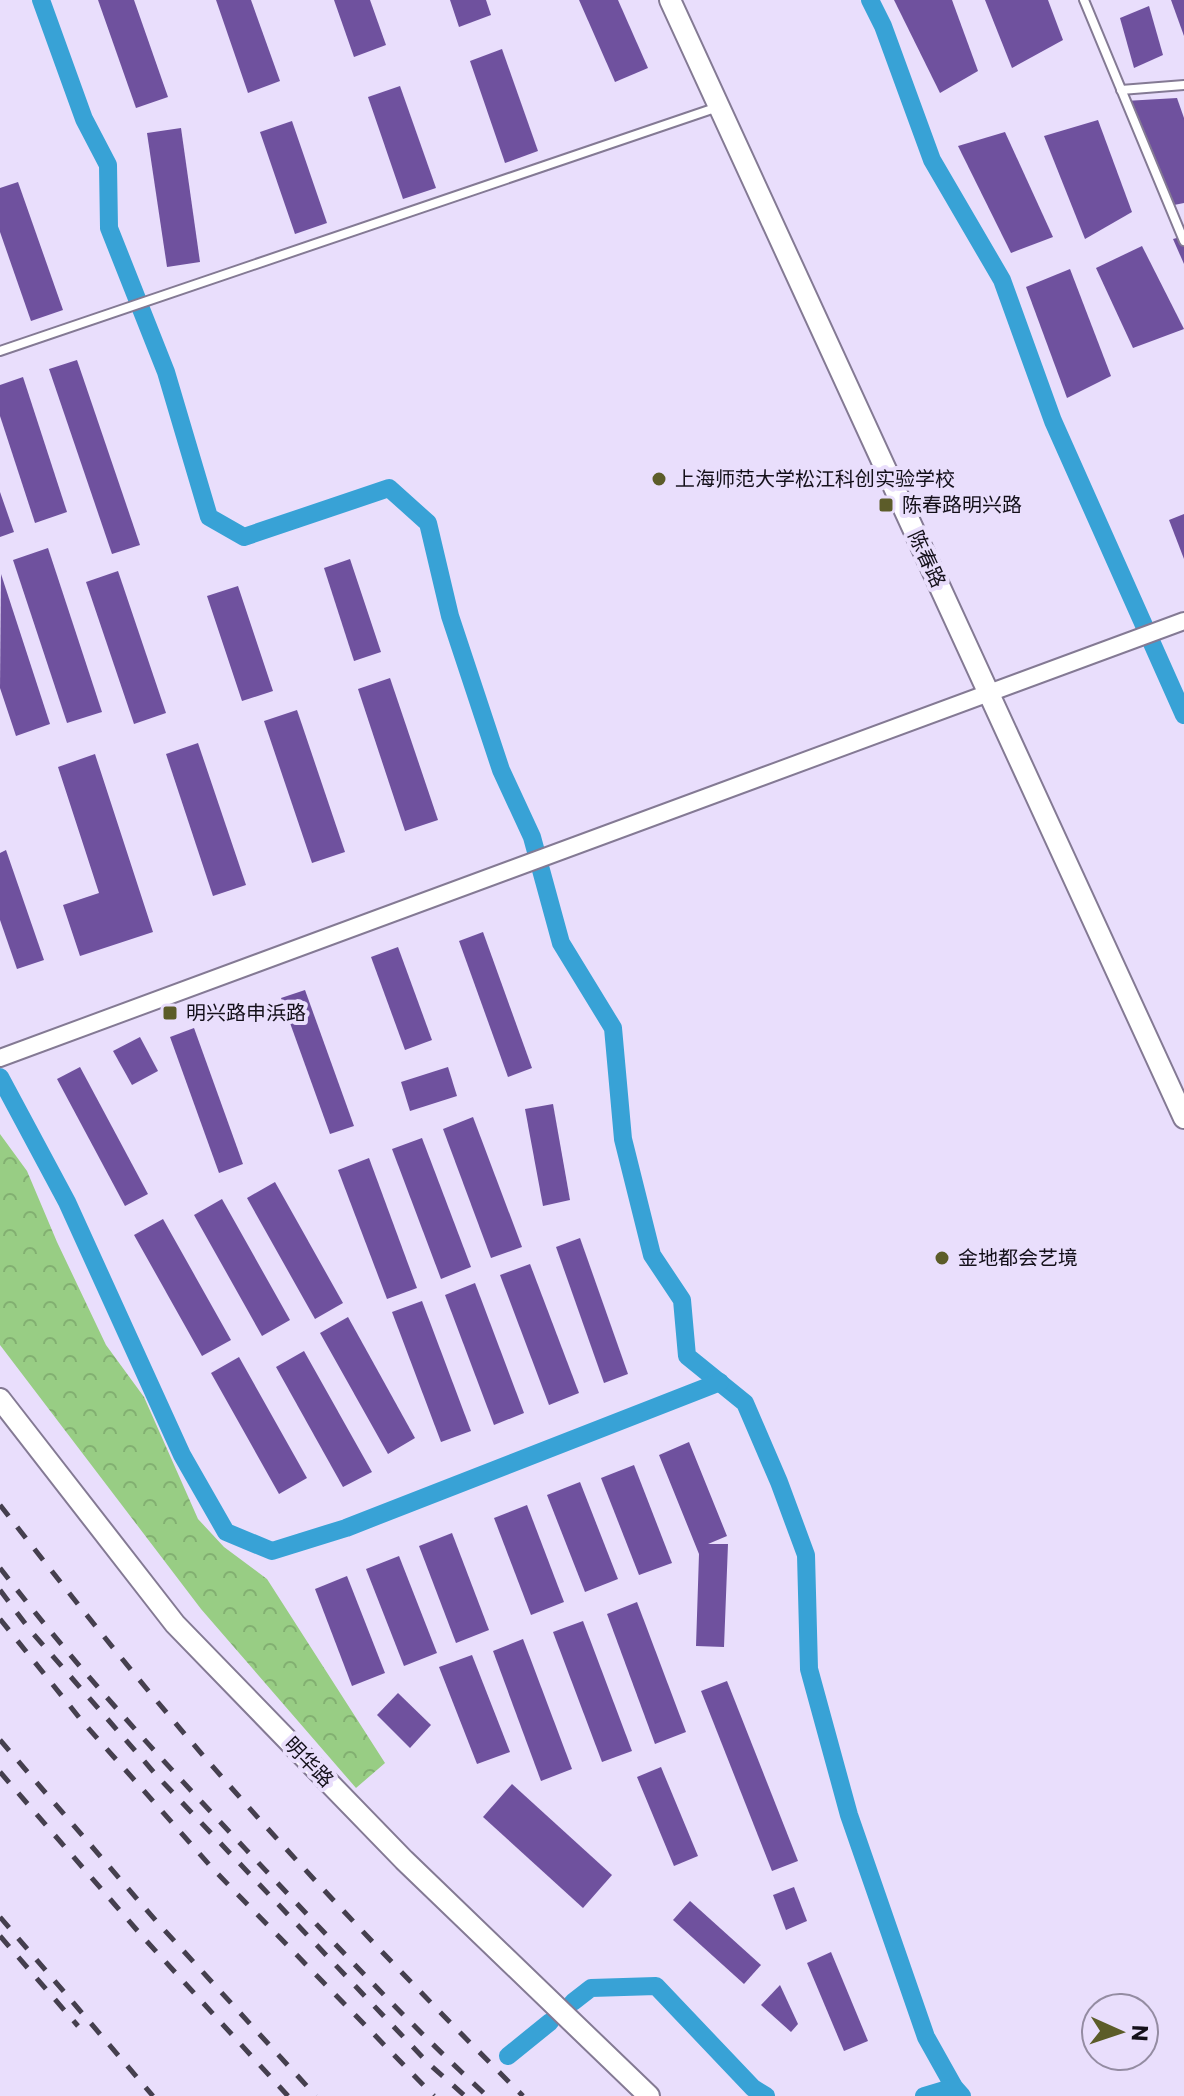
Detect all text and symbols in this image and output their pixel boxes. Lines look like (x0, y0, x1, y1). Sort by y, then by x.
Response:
place label: 上海师范大学松江科创实验学校 (675, 466, 955, 490)
marker: 上海师范大学松江科创实验学校 (650, 470, 668, 488)
place label: 陈春路明兴路 (902, 492, 1022, 516)
marker: 陈春路明兴路 (877, 496, 895, 514)
street label: 陈春路 (904, 526, 951, 591)
place label: 明兴路申浜路 (186, 1000, 306, 1024)
marker: 明兴路申浜路 (161, 1004, 179, 1022)
place label: 金地都会艺境 (958, 1245, 1078, 1269)
marker: 金地都会艺境 (933, 1249, 951, 1267)
street label: 明华路 (280, 1731, 339, 1791)
north arrow (1080, 1992, 1160, 2072)
text: N (1127, 2024, 1154, 2042)

